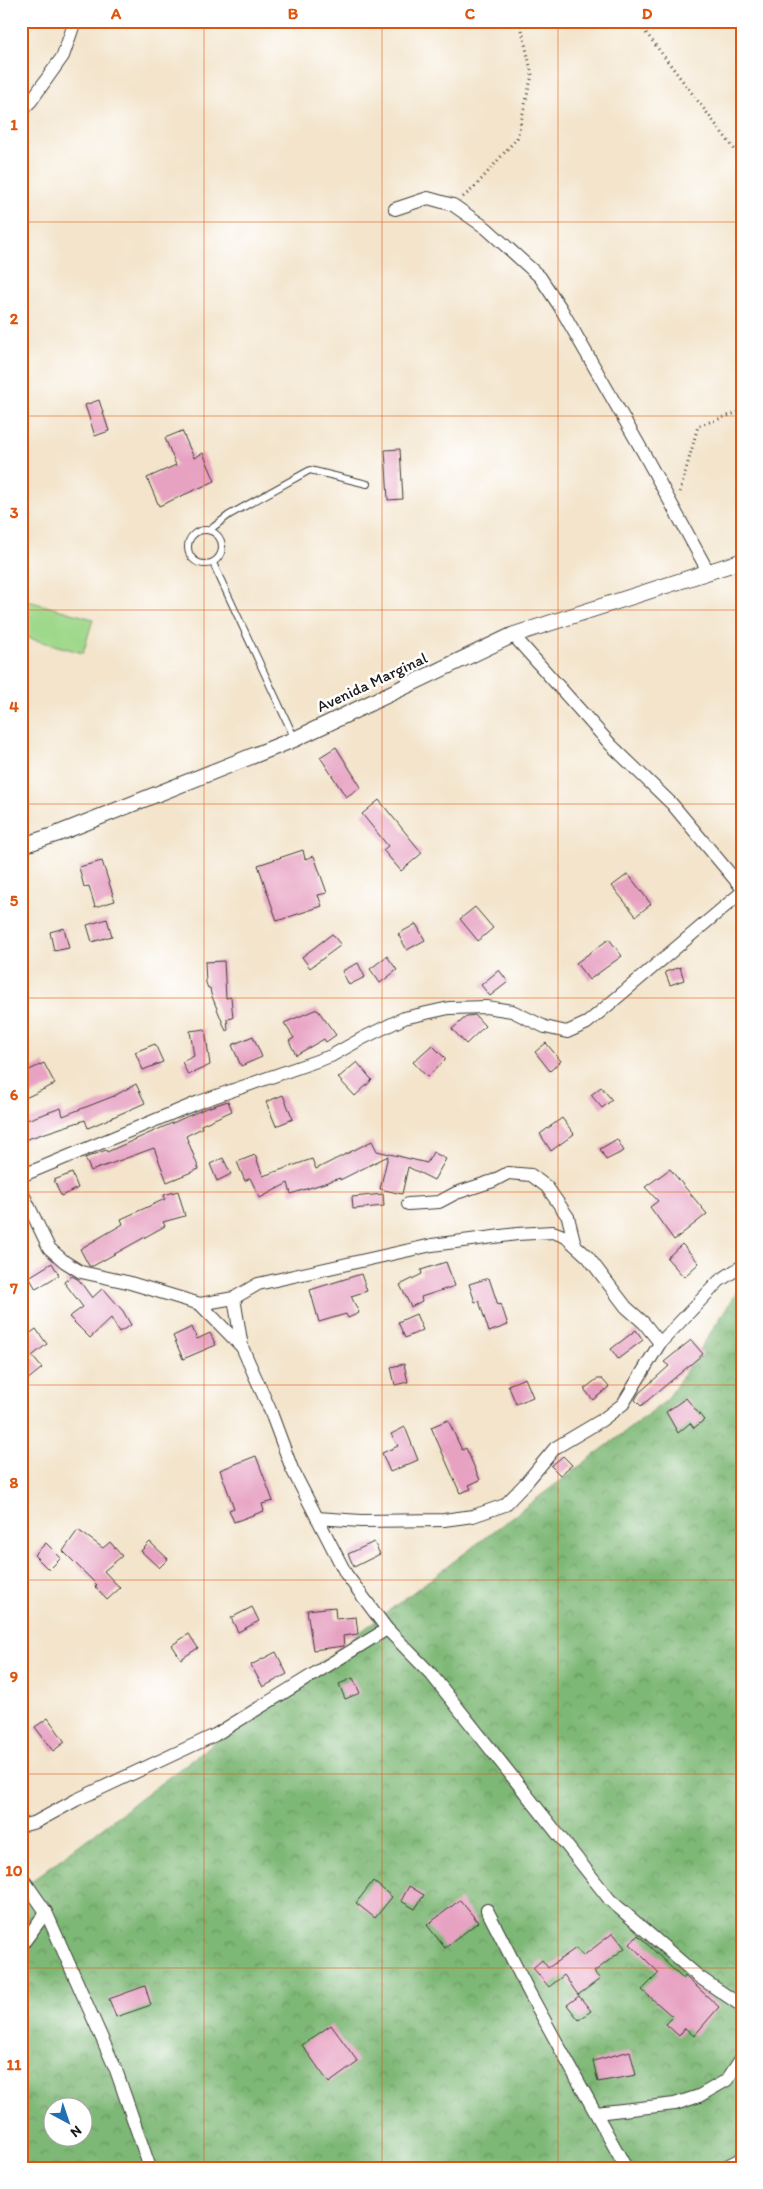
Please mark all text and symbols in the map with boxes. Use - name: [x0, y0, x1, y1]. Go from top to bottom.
- text: A: [110, 4, 122, 23]
- text: B: [288, 4, 299, 23]
- text: C: [465, 4, 476, 23]
- text: D: [642, 4, 653, 23]
- text: 1: [10, 115, 18, 134]
- text: 2: [10, 309, 19, 328]
- text: 3: [10, 503, 19, 522]
- street label: Avenida Marginal: [314, 648, 431, 716]
- text: 4: [9, 697, 19, 716]
- text: 5: [10, 891, 19, 910]
- text: 6: [10, 1085, 19, 1104]
- text: 7: [9, 1279, 18, 1298]
- text: 8: [10, 1473, 19, 1492]
- text: 9: [10, 1667, 18, 1686]
- text: 10: [5, 1861, 23, 1880]
- text: 11: [7, 2055, 22, 2074]
- north arrow: [42, 2096, 92, 2146]
- text: N: [67, 2122, 85, 2141]

